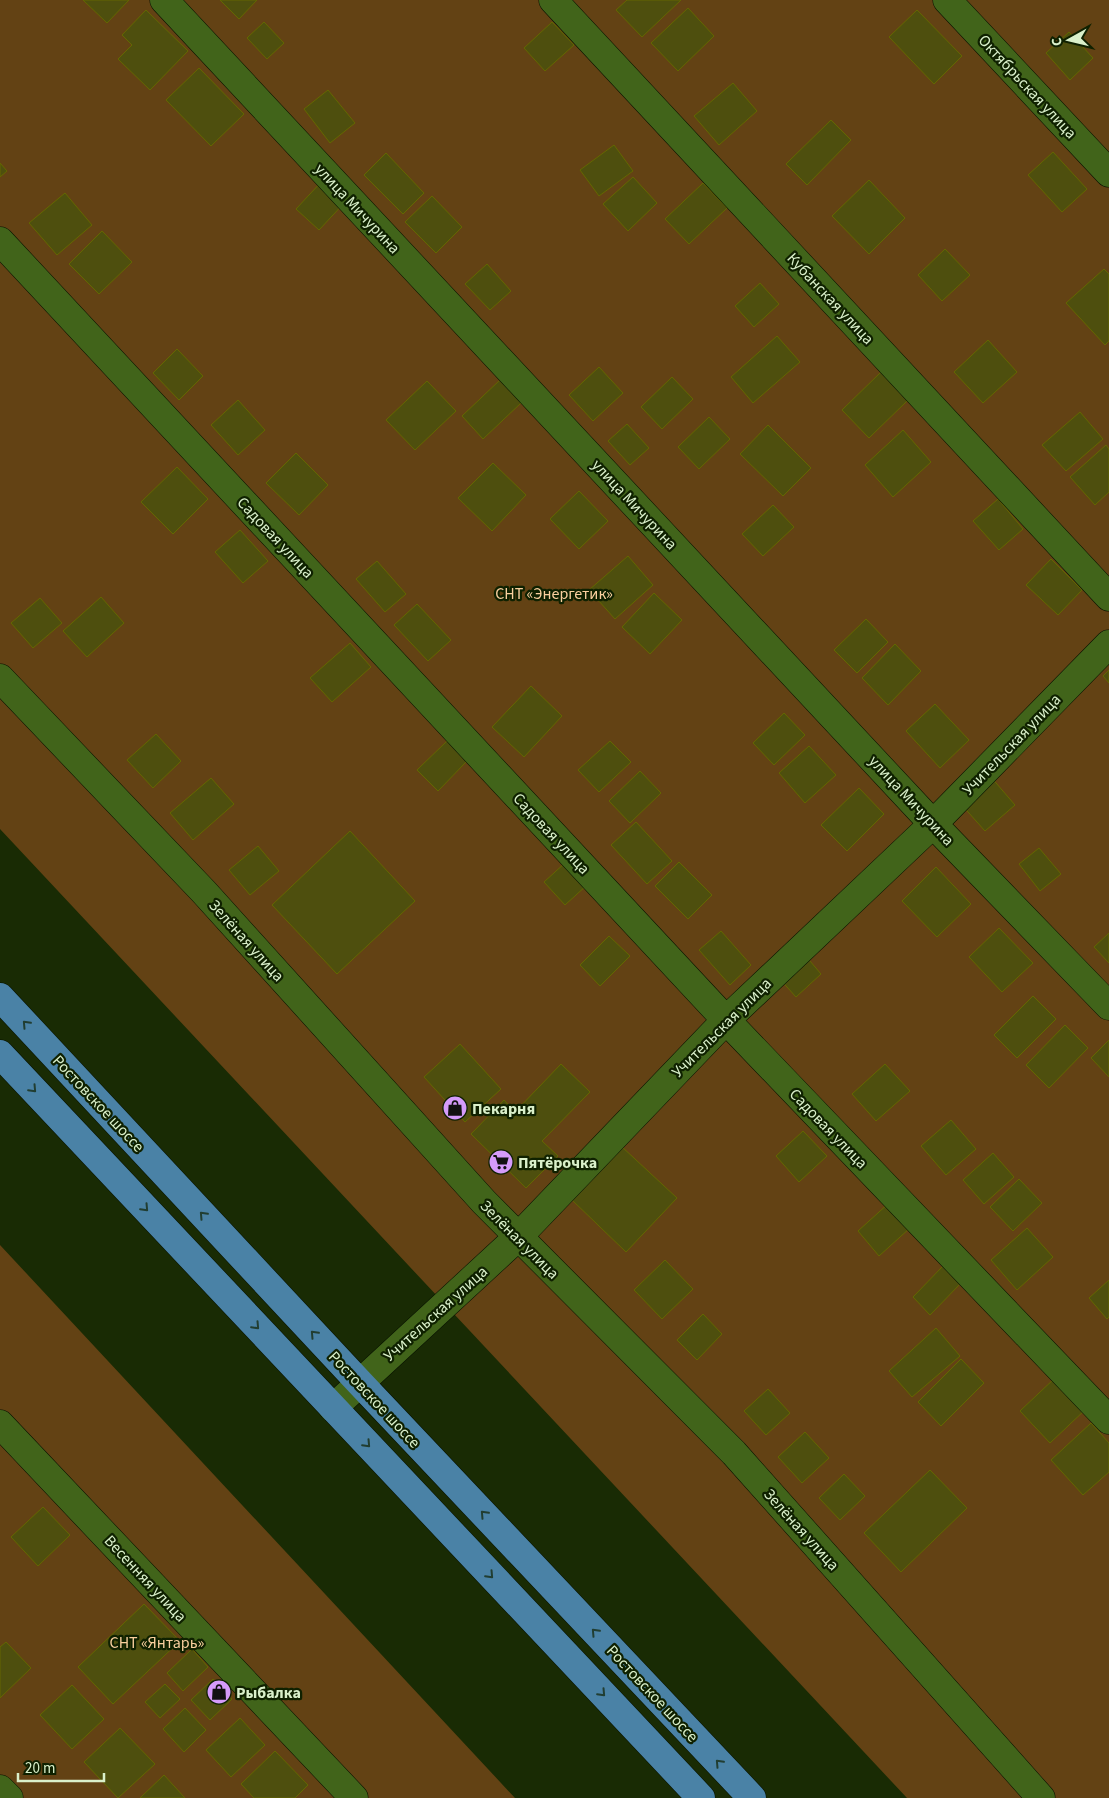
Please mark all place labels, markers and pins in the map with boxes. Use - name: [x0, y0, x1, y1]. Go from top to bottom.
- shop icon: Пекарня: [442, 1095, 468, 1121]
- place label: Пекарня: [472, 1098, 535, 1120]
- supermarket icon: Пятёрочка: [488, 1149, 514, 1175]
- place label: Пятёрочка: [518, 1152, 597, 1174]
- shop icon: Рыбалка: [206, 1679, 232, 1705]
- place label: Рыбалка: [236, 1682, 301, 1704]

